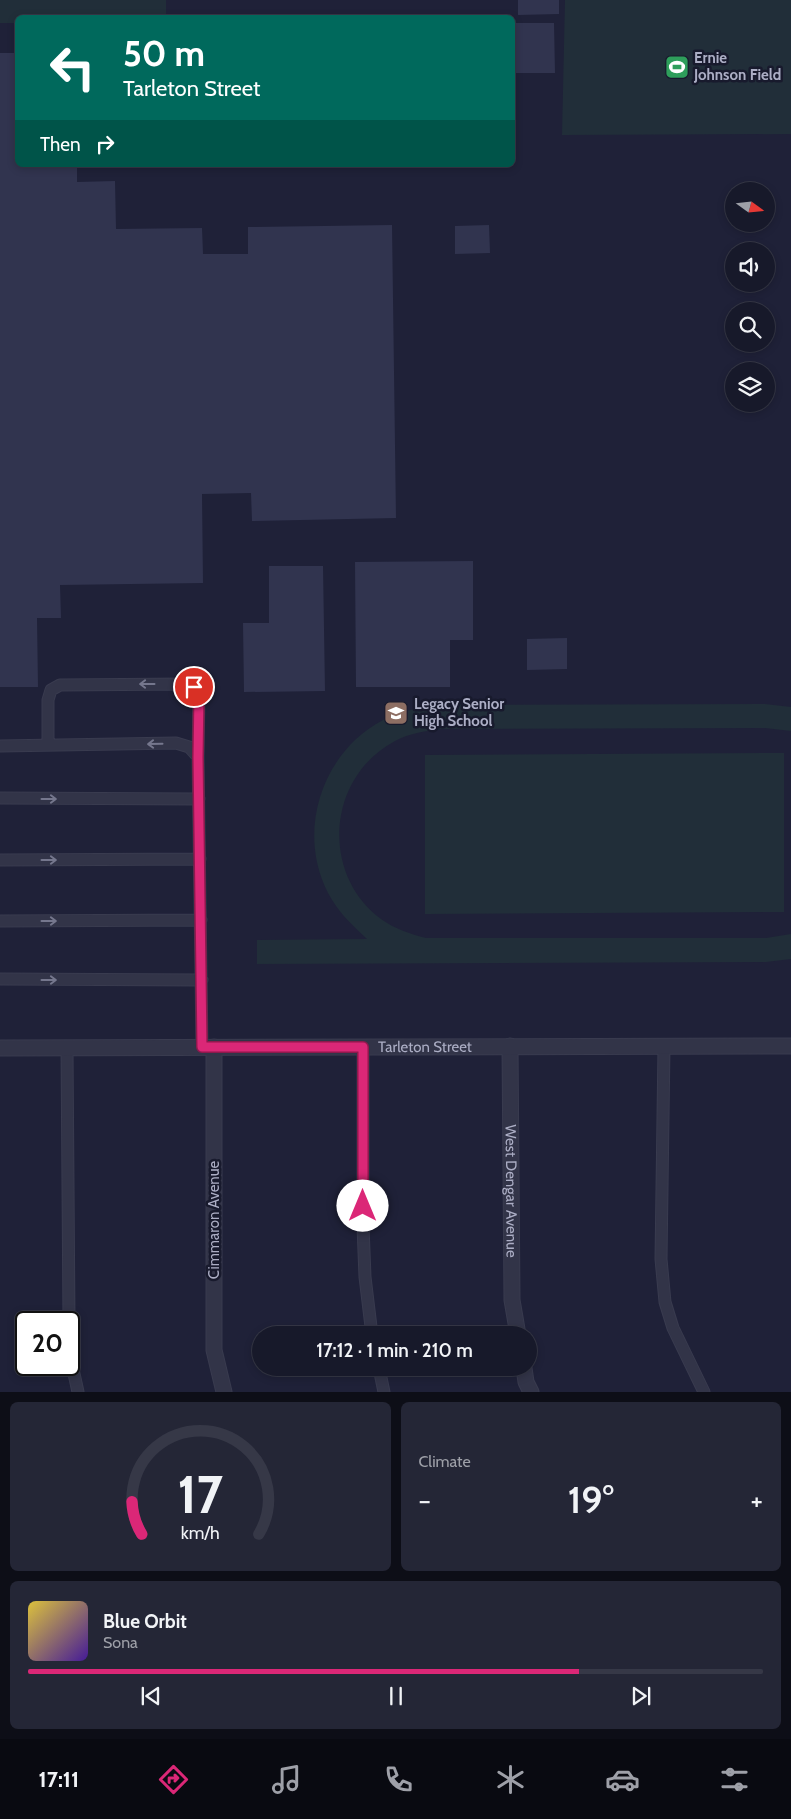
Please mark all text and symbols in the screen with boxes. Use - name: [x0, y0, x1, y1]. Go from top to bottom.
- text: 50 m: [123, 32, 205, 75]
- icon: left: [40, 35, 105, 100]
- place label: Ernie Johnson Field: [693, 49, 781, 84]
- sports icon: Ernie Johnson Field: [664, 54, 690, 80]
- text: Tarleton Street: [123, 75, 260, 102]
- icon: right: [91, 130, 119, 158]
- text: Then: [40, 133, 81, 156]
- north arrow: [725, 182, 775, 232]
- map controls: [725, 182, 775, 412]
- button: sound: [725, 242, 775, 292]
- button: search: [725, 302, 775, 352]
- button: layers: [725, 362, 775, 412]
- pin: [173, 666, 215, 708]
- icon: arrive: [180, 673, 208, 701]
- one-way arrow: [139, 679, 156, 689]
- place label: Legacy Senior High School: [414, 695, 504, 730]
- school or university icon: Legacy Senior High School: [383, 700, 409, 726]
- one-way arrow: [147, 739, 163, 748]
- one-way arrow: [40, 794, 56, 804]
- one-way arrow: [40, 855, 56, 865]
- one-way arrow: [40, 916, 56, 926]
- one-way arrow: [40, 975, 56, 985]
- street label: Tarleton Street: [378, 1038, 472, 1056]
- street label: West Dengar Avenue: [502, 1124, 521, 1258]
- street label: Cimmaron Avenue: [205, 1160, 223, 1279]
- position arrow: [336, 1179, 388, 1231]
- speed limit sign: 20: [15, 1311, 80, 1376]
- text: 17:12 · 1 min · 210 m: [316, 1339, 473, 1362]
- text: Climate: [419, 1452, 471, 1471]
- text: 17: [177, 1463, 224, 1526]
- text: 19°: [568, 1476, 614, 1523]
- text: −: [419, 1483, 431, 1517]
- text: +: [751, 1483, 763, 1517]
- text: km/h: [181, 1522, 220, 1543]
- text: Blue Orbit: [103, 1610, 187, 1633]
- text: Sona: [103, 1633, 138, 1652]
- icon: previous: [137, 1682, 165, 1710]
- icon: pause: [382, 1682, 410, 1710]
- icon: next: [627, 1682, 655, 1710]
- icon: directions: [156, 1762, 191, 1797]
- icon: music: [269, 1762, 304, 1797]
- icon: phone: [381, 1762, 416, 1797]
- icon: climate: [493, 1762, 528, 1797]
- icon: car: [605, 1762, 640, 1797]
- icon: filters: [717, 1762, 752, 1797]
- text: 17:11: [39, 1766, 79, 1793]

